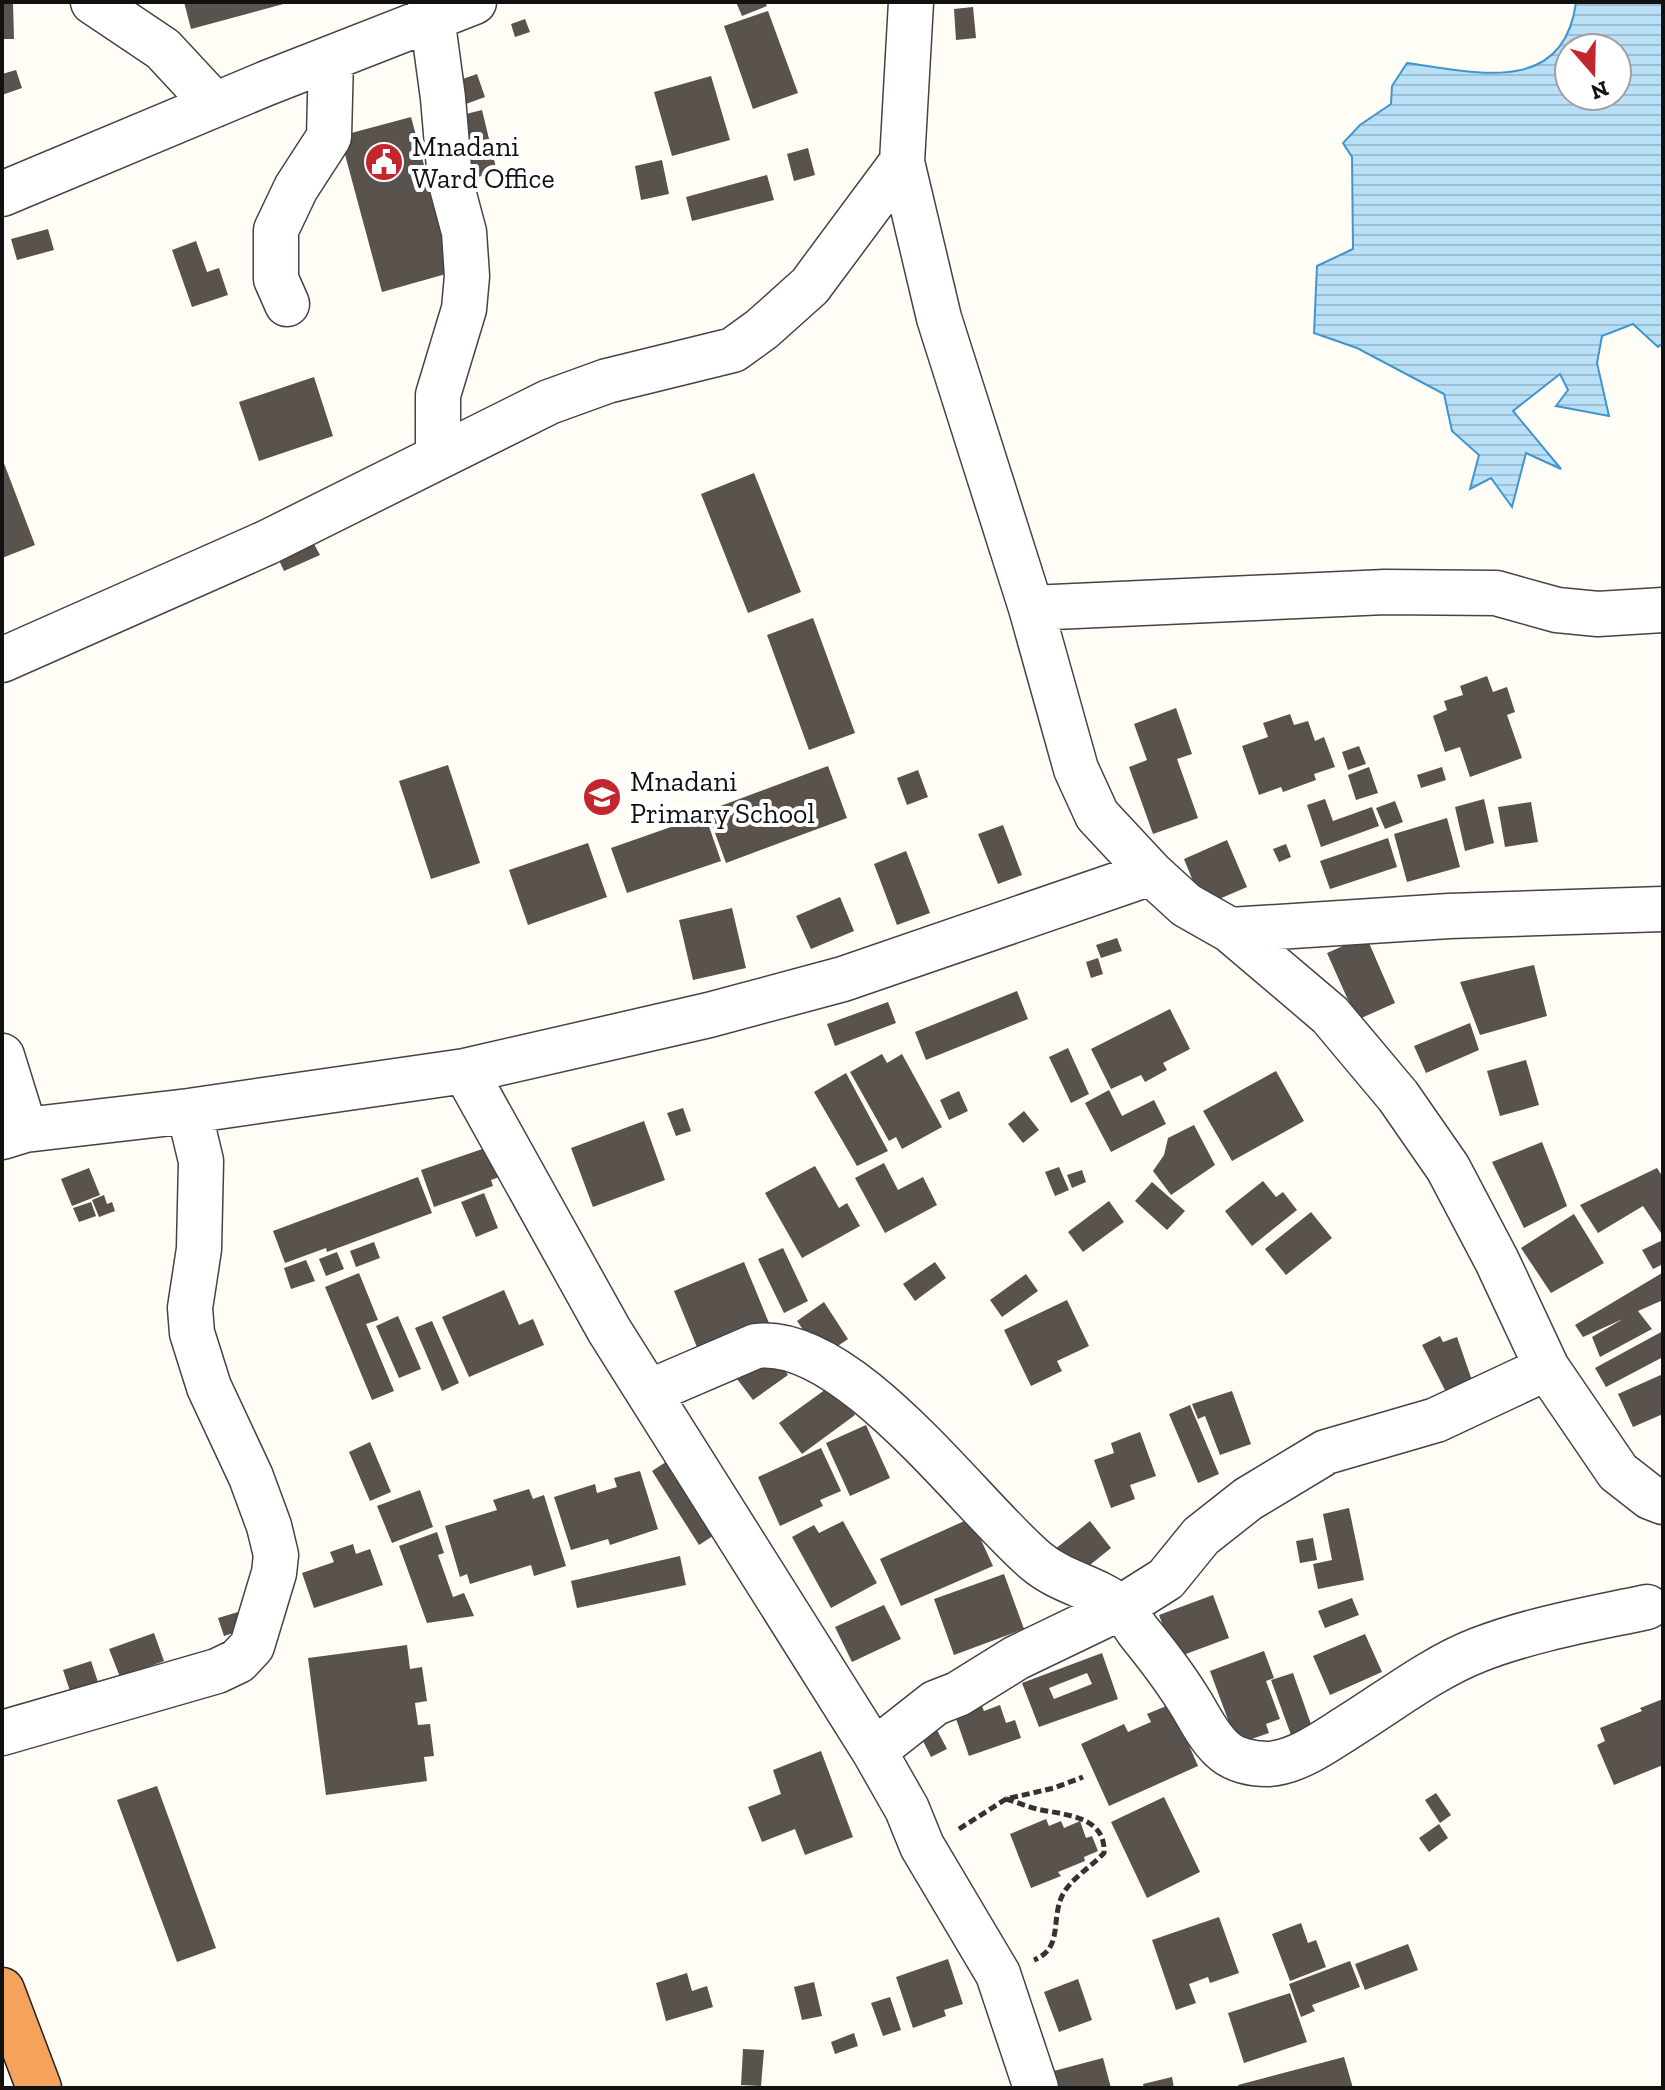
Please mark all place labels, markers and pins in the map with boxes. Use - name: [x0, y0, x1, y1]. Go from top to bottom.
- place label: Mnadani Ward Office: [412, 130, 555, 195]
- public building icon: Mnadani Ward Office: [363, 141, 405, 183]
- place label: Mnadani Primary School: [630, 765, 815, 830]
- school or university icon: Mnadani Primary School: [581, 776, 623, 818]

